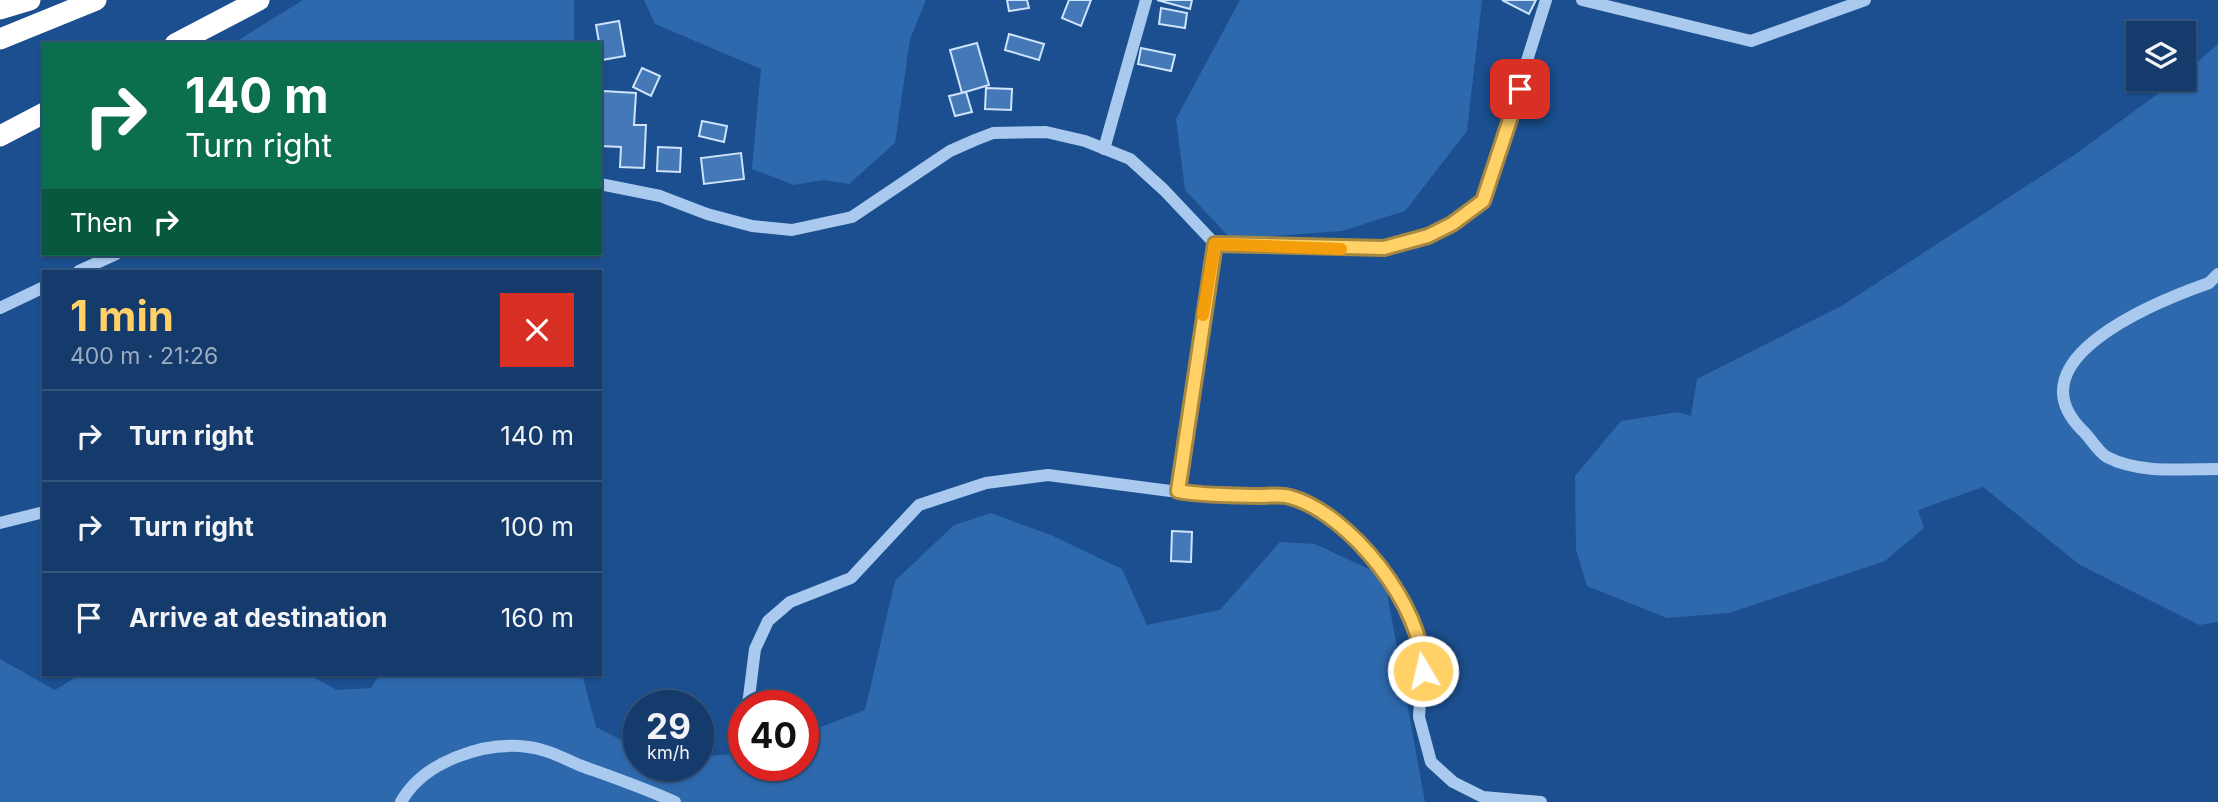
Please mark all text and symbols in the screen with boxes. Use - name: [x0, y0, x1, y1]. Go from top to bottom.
- map controls: [2126, 21, 2196, 91]
- button: layers: [2126, 21, 2196, 91]
- pin: [1490, 59, 1550, 119]
- text: 140 m: [185, 66, 329, 125]
- icon: right: [70, 70, 161, 161]
- icon: arrive: [1501, 70, 1539, 108]
- text: Turn right: [185, 126, 332, 165]
- icon: right: [147, 203, 185, 241]
- text: Then: [70, 207, 133, 238]
- text: 1 min: [70, 290, 174, 341]
- button: close: [500, 293, 574, 367]
- text: 400 m · 21:26: [70, 342, 218, 370]
- icon: right: [70, 417, 108, 455]
- text: Turn right: [129, 420, 254, 451]
- text: 140 m: [500, 420, 574, 451]
- icon: right: [70, 508, 108, 546]
- text: Turn right: [129, 511, 254, 542]
- text: 100 m: [501, 511, 574, 542]
- icon: arrive: [70, 599, 108, 637]
- text: Arrive at destination: [129, 602, 388, 633]
- text: 160 m: [501, 602, 574, 633]
- position arrow: [1386, 634, 1460, 708]
- speed limit sign: 40: [728, 690, 819, 781]
- text: 29: [646, 705, 691, 747]
- text: km/h: [647, 742, 690, 763]

